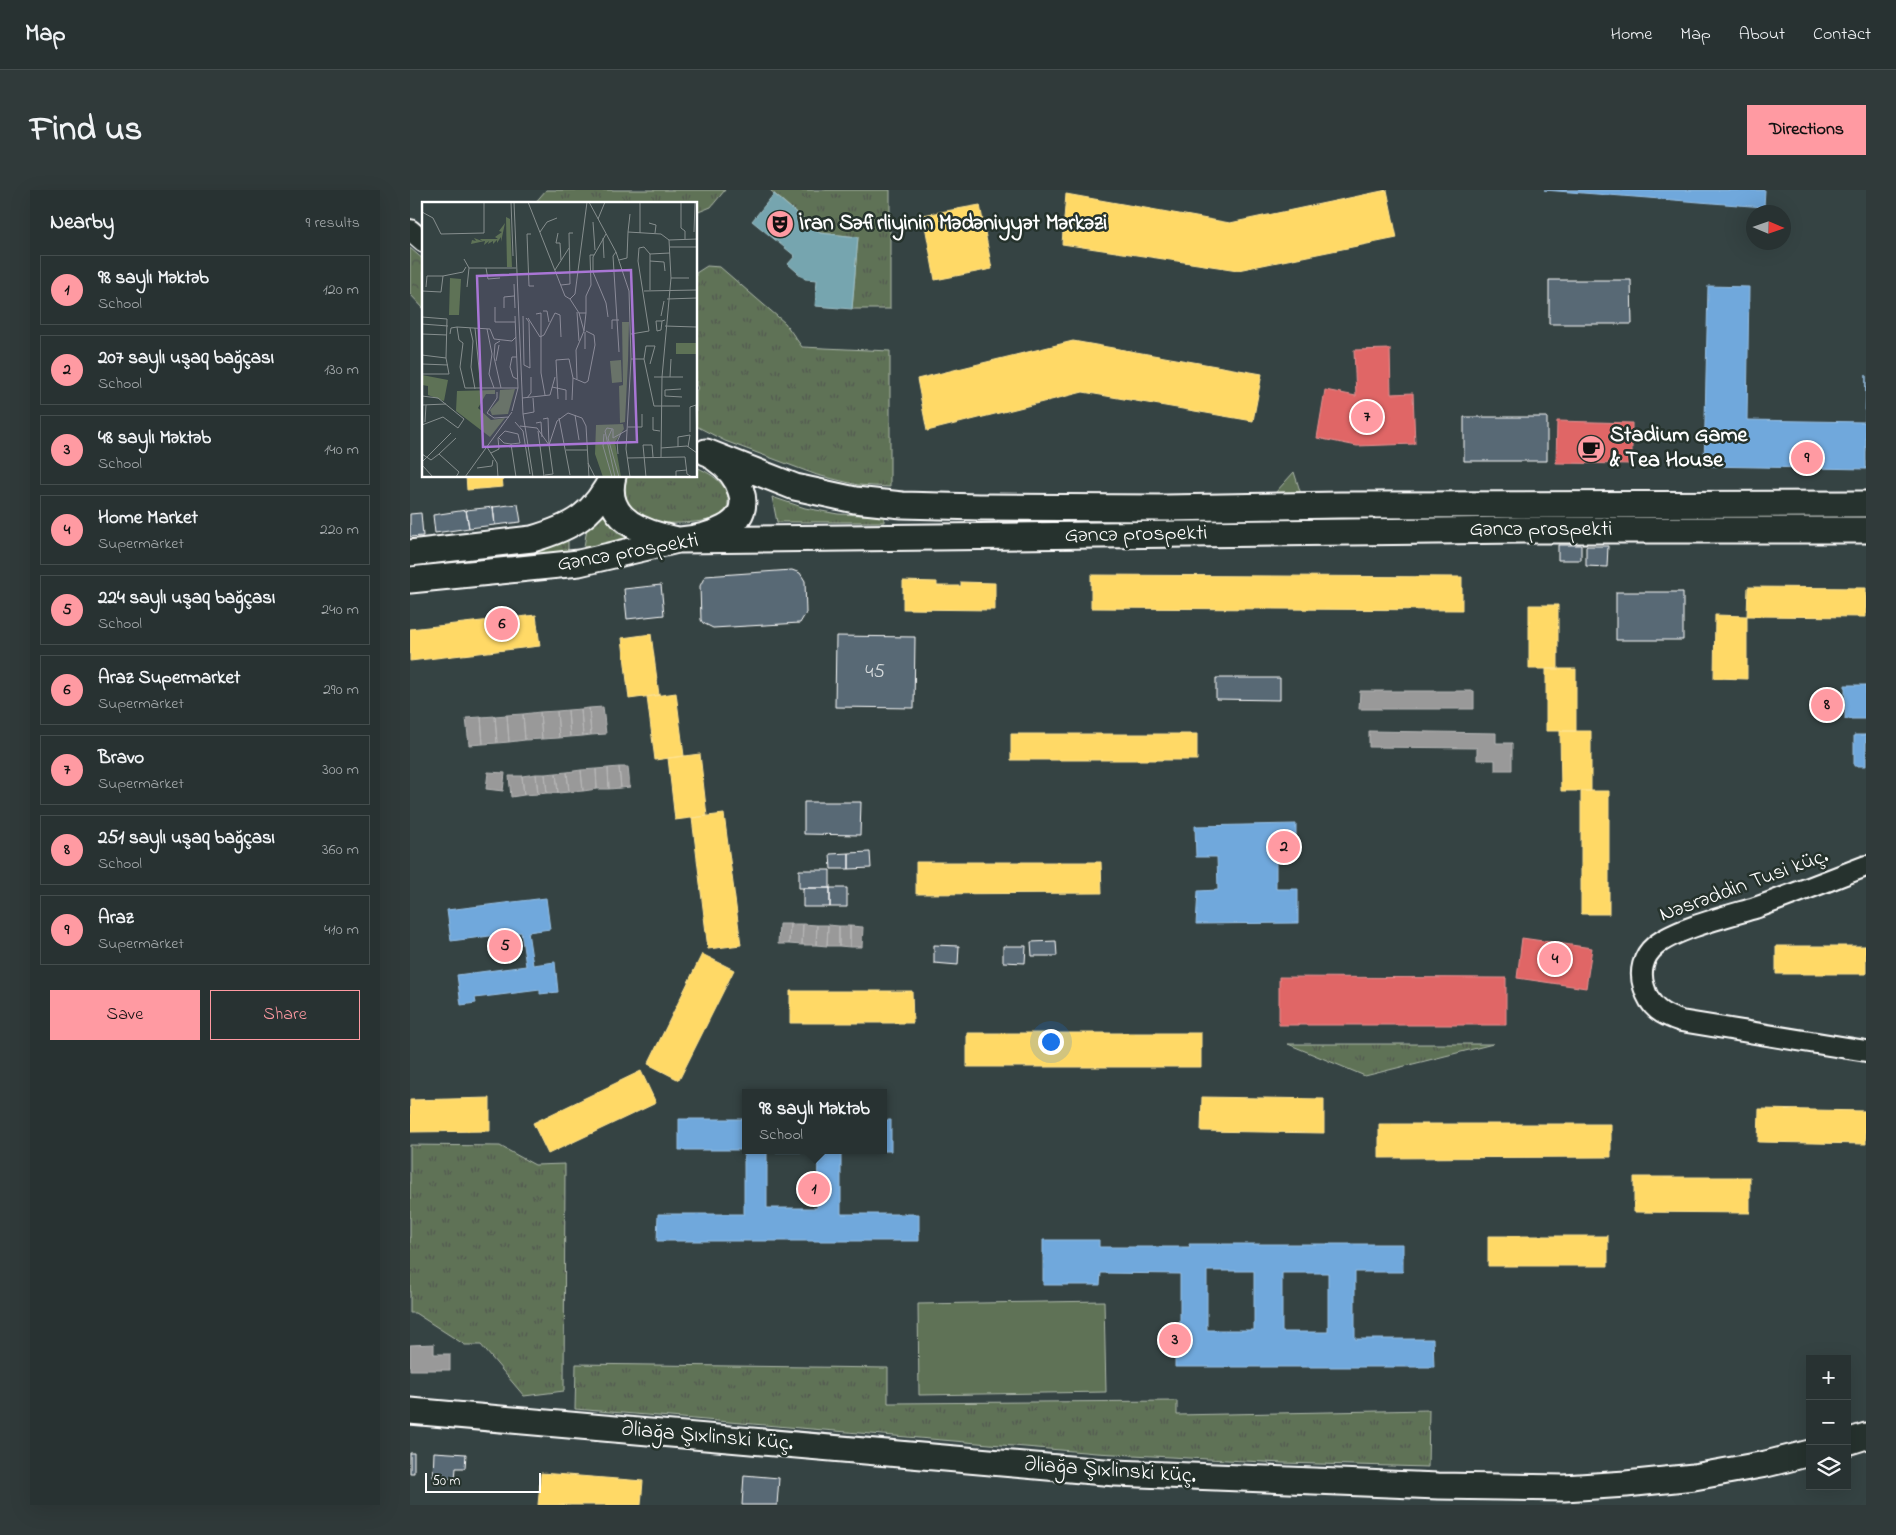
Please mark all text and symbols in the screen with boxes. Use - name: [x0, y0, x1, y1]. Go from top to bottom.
- text: Map: [25, 17, 66, 52]
- text: Home: [1611, 22, 1652, 48]
- text: Map: [1680, 22, 1711, 48]
- text: About: [1739, 22, 1785, 48]
- text: Contact: [1813, 22, 1871, 48]
- text: Find us: [30, 105, 142, 156]
- button: Directions: [1747, 105, 1866, 155]
- inset map: [422, 202, 698, 478]
- north arrow: [1746, 205, 1791, 250]
- text: Nearby: [50, 208, 114, 238]
- place label: İran Səfirliyinin Mədəniyyət Mərkəzi: [799, 208, 1107, 241]
- theatre icon: İran Səfirliyinin Mədəniyyət Mərkəzi: [765, 209, 795, 239]
- text: 9 results: [306, 211, 360, 235]
- text: 98 saylı Məktəb: [98, 265, 209, 292]
- text: 1: [64, 278, 70, 302]
- text: 120 m: [323, 278, 359, 302]
- text: School: [98, 292, 142, 316]
- text: 207 saylı uşaq bağçası: [98, 345, 274, 372]
- text: 2: [63, 358, 71, 382]
- text: 130 m: [324, 358, 359, 382]
- text: School: [98, 372, 142, 396]
- pin: 7: [1351, 398, 1383, 436]
- place label: Stadium Game & Tea House: [1609, 420, 1749, 477]
- text: 48 saylı Məktəb: [98, 425, 211, 452]
- cafe icon: Stadium Game & Tea House: [1576, 434, 1606, 464]
- text: 3: [64, 438, 70, 462]
- text: 140 m: [324, 438, 359, 462]
- pin: 9: [1791, 439, 1823, 477]
- text: School: [98, 452, 142, 476]
- text: Home Market: [98, 505, 198, 532]
- street label: Gəncə prospekti: [1470, 514, 1612, 546]
- text: 4: [64, 518, 70, 542]
- text: 220 m: [320, 518, 359, 542]
- street label: Gəncə prospekti: [1064, 518, 1208, 552]
- street label: Gəncə prospekti: [555, 525, 701, 581]
- text: Supermarket: [98, 532, 184, 556]
- text: 224 saylı uşaq bağçası: [98, 585, 275, 612]
- text: 5: [62, 598, 72, 622]
- text: 240 m: [321, 598, 359, 622]
- pin: 6: [486, 605, 518, 643]
- text: School: [98, 612, 142, 636]
- house number: 45: [865, 658, 885, 687]
- text: Araz Supermarket: [98, 665, 240, 692]
- text: 6: [63, 678, 71, 702]
- text: 290 m: [323, 678, 359, 702]
- pin: 8: [1811, 686, 1843, 724]
- text: Supermarket: [98, 692, 184, 716]
- text: Bravo: [98, 745, 144, 772]
- text: 7: [64, 758, 70, 782]
- text: 300 m: [322, 758, 359, 782]
- text: Supermarket: [98, 772, 184, 796]
- text: 251 saylı uşaq bağçası: [98, 825, 275, 852]
- pin: 2: [1268, 828, 1300, 866]
- text: 8: [64, 838, 70, 862]
- text: 360 m: [322, 838, 359, 862]
- street label: Nəsrəddin Tusi küç.: [1655, 841, 1833, 931]
- text: School: [98, 852, 142, 876]
- text: Araz: [98, 905, 134, 932]
- text: 9: [65, 918, 69, 942]
- text: 410 m: [324, 918, 359, 942]
- pin: 5: [489, 927, 521, 965]
- text: Supermarket: [98, 932, 184, 956]
- pin: 4: [1539, 940, 1571, 978]
- button: Save: [50, 990, 200, 1040]
- button: Share: [210, 990, 360, 1040]
- your location: [1038, 1029, 1064, 1055]
- popup: [742, 1089, 887, 1154]
- text: 98 saylı Məktəb: [759, 1096, 870, 1123]
- text: School: [759, 1123, 803, 1147]
- pin: 1: [798, 1170, 830, 1208]
- pin: 3: [1159, 1321, 1191, 1359]
- map controls: [1806, 1355, 1851, 1490]
- button: +: [1806, 1355, 1851, 1400]
- button: −: [1806, 1400, 1851, 1445]
- street label: Əliağa Şıxlinski küç.: [619, 1414, 794, 1461]
- button: layers: [1806, 1445, 1851, 1490]
- street label: Əliağa Şıxlinski küç.: [1023, 1449, 1197, 1494]
- scale bar: [425, 1470, 541, 1493]
- text: 50 m: [432, 1471, 460, 1492]

